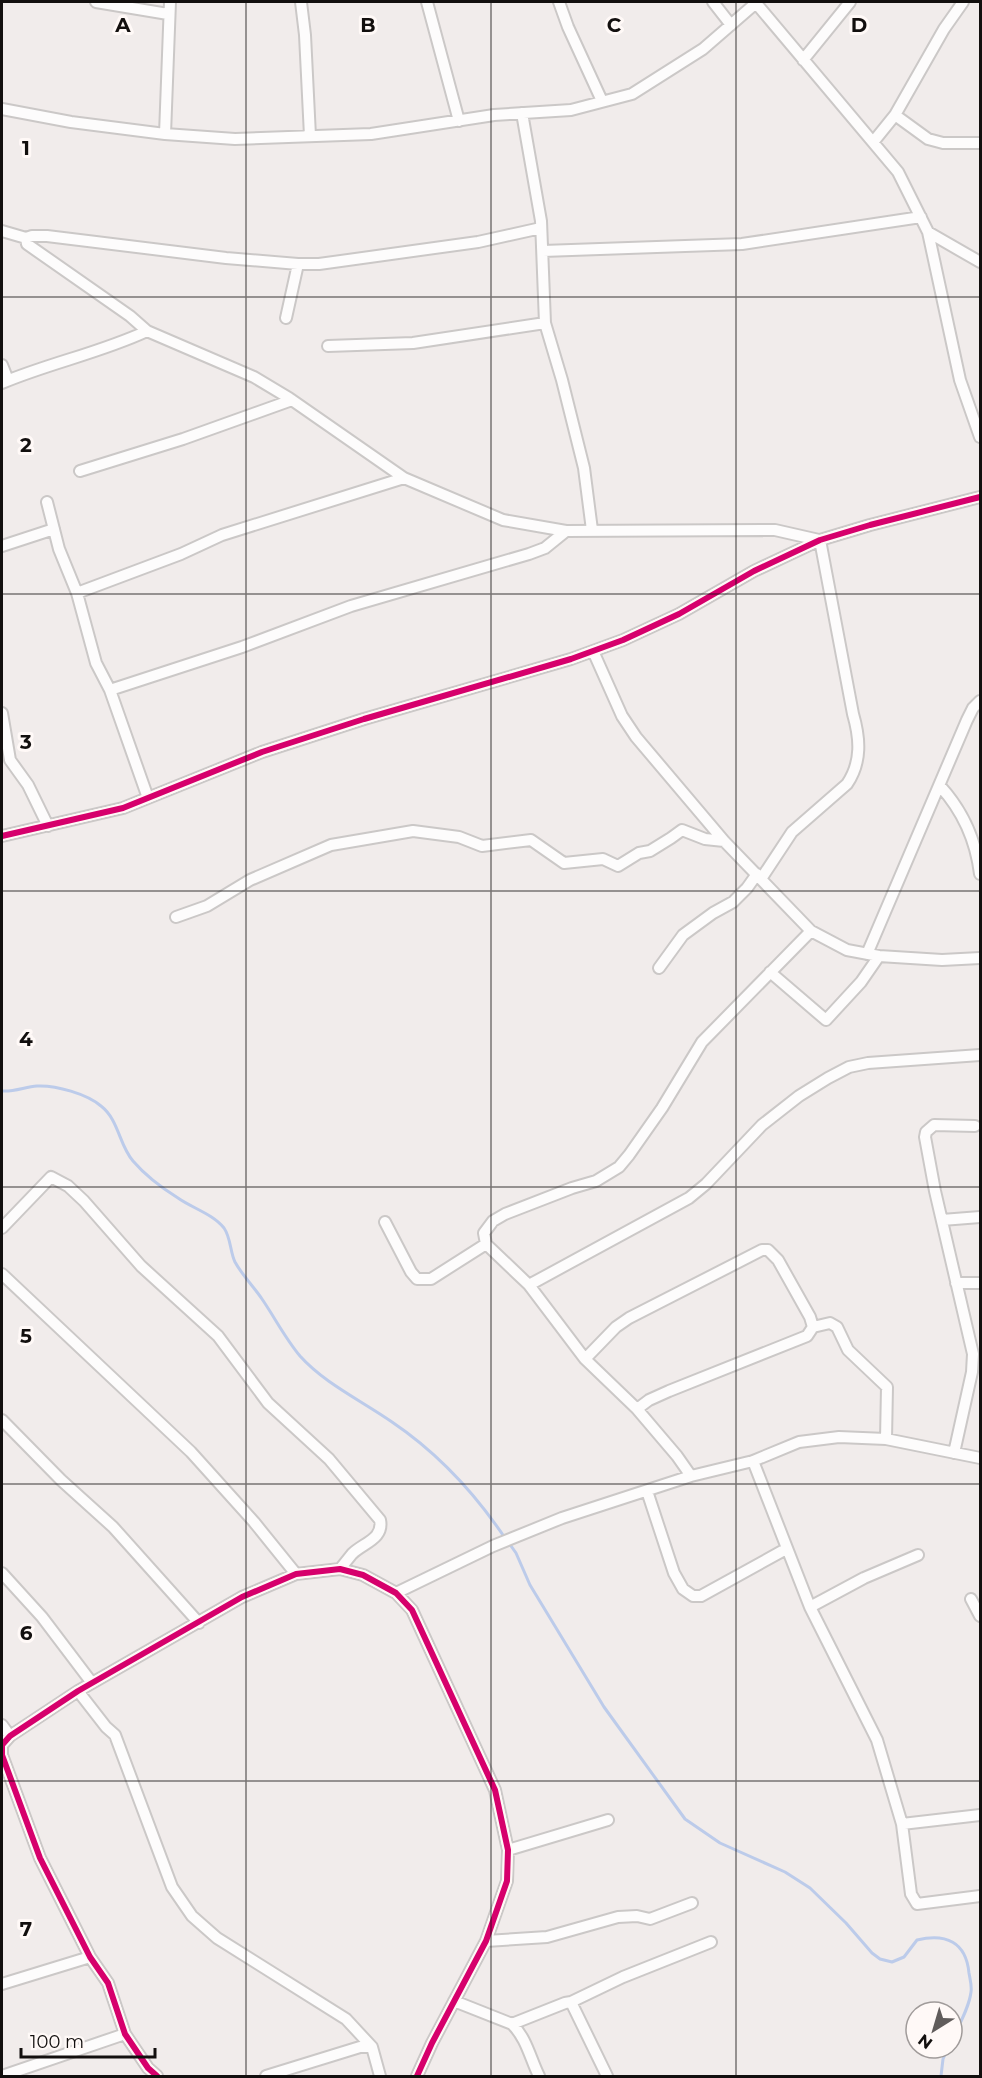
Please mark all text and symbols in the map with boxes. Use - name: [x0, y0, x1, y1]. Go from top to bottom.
- text: A: [114, 13, 131, 37]
- text: B: [360, 13, 376, 37]
- text: C: [607, 13, 622, 37]
- text: D: [851, 13, 867, 37]
- text: 1: [22, 136, 30, 160]
- text: 2: [20, 433, 32, 457]
- text: 3: [19, 730, 32, 754]
- text: 4: [19, 1027, 33, 1051]
- text: 5: [20, 1324, 32, 1348]
- text: 6: [20, 1621, 33, 1645]
- text: 7: [20, 1917, 32, 1941]
- north arrow: [904, 2000, 964, 2060]
- scale bar: [21, 2021, 154, 2059]
- text: N: [914, 2030, 936, 2053]
- text: 100 m: [30, 2031, 84, 2053]

